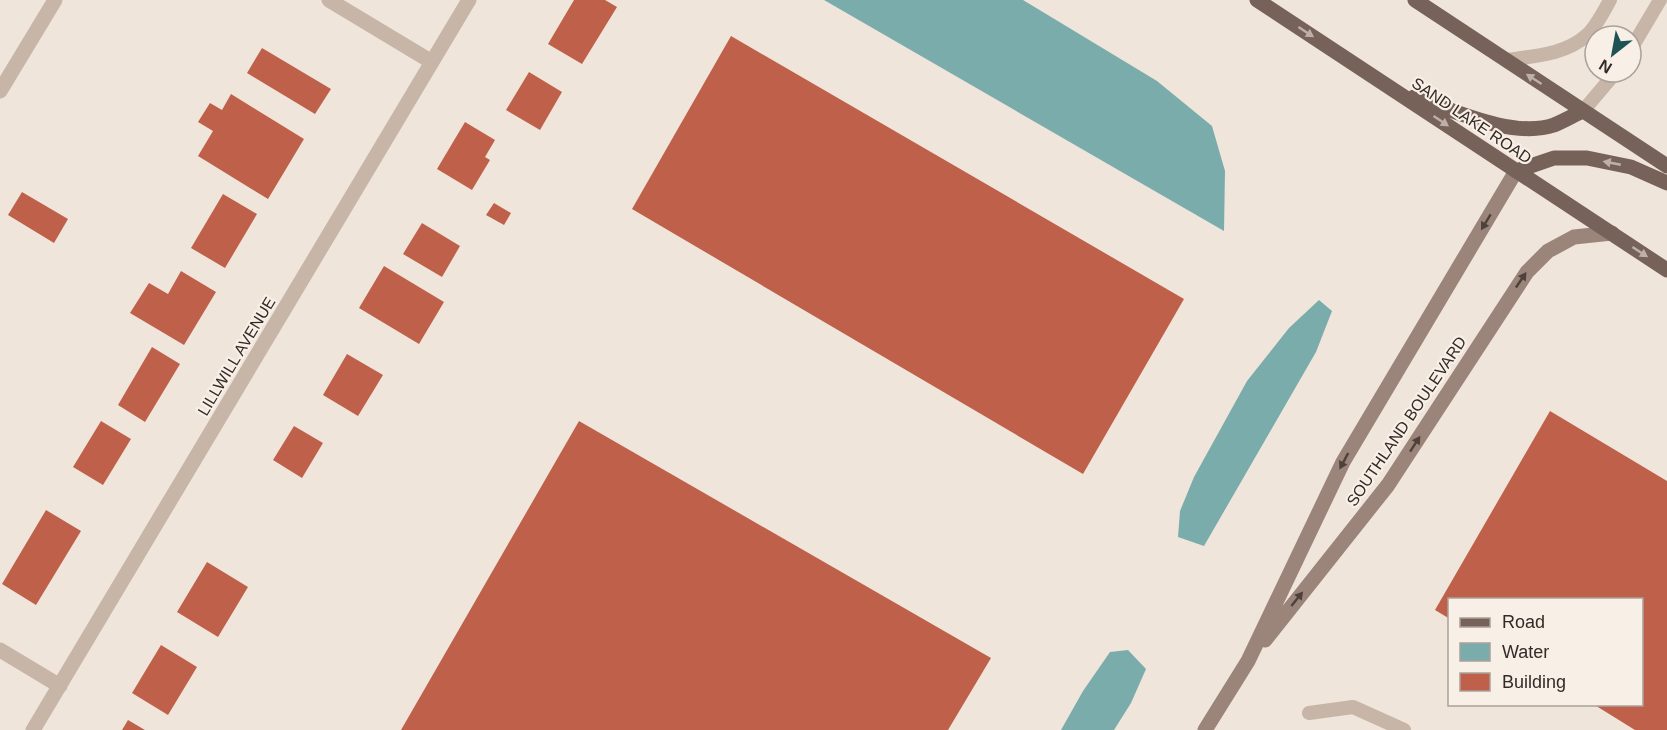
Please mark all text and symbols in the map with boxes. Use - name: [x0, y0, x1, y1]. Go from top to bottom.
- north arrow: [1583, 24, 1643, 84]
- one-way arrow: [1297, 26, 1313, 38]
- text: N: [1596, 56, 1615, 77]
- one-way arrow: [1526, 73, 1543, 84]
- street label: SAND LAKE ROAD: [1409, 74, 1535, 167]
- one-way arrow: [1433, 116, 1449, 127]
- one-way arrow: [1603, 158, 1622, 167]
- one-way arrow: [1481, 214, 1492, 230]
- one-way arrow: [1631, 246, 1648, 257]
- one-way arrow: [1516, 272, 1527, 289]
- street label: LILLWILL AVENUE: [194, 294, 278, 418]
- street label: SOUTHLAND BOULEVARD: [1343, 333, 1470, 509]
- one-way arrow: [1409, 436, 1420, 452]
- one-way arrow: [1339, 453, 1349, 470]
- one-way arrow: [1291, 591, 1304, 607]
- legend: [1448, 598, 1643, 706]
- text: Road: [1502, 612, 1545, 632]
- text: Water: [1502, 642, 1549, 662]
- text: Building: [1502, 672, 1566, 692]

